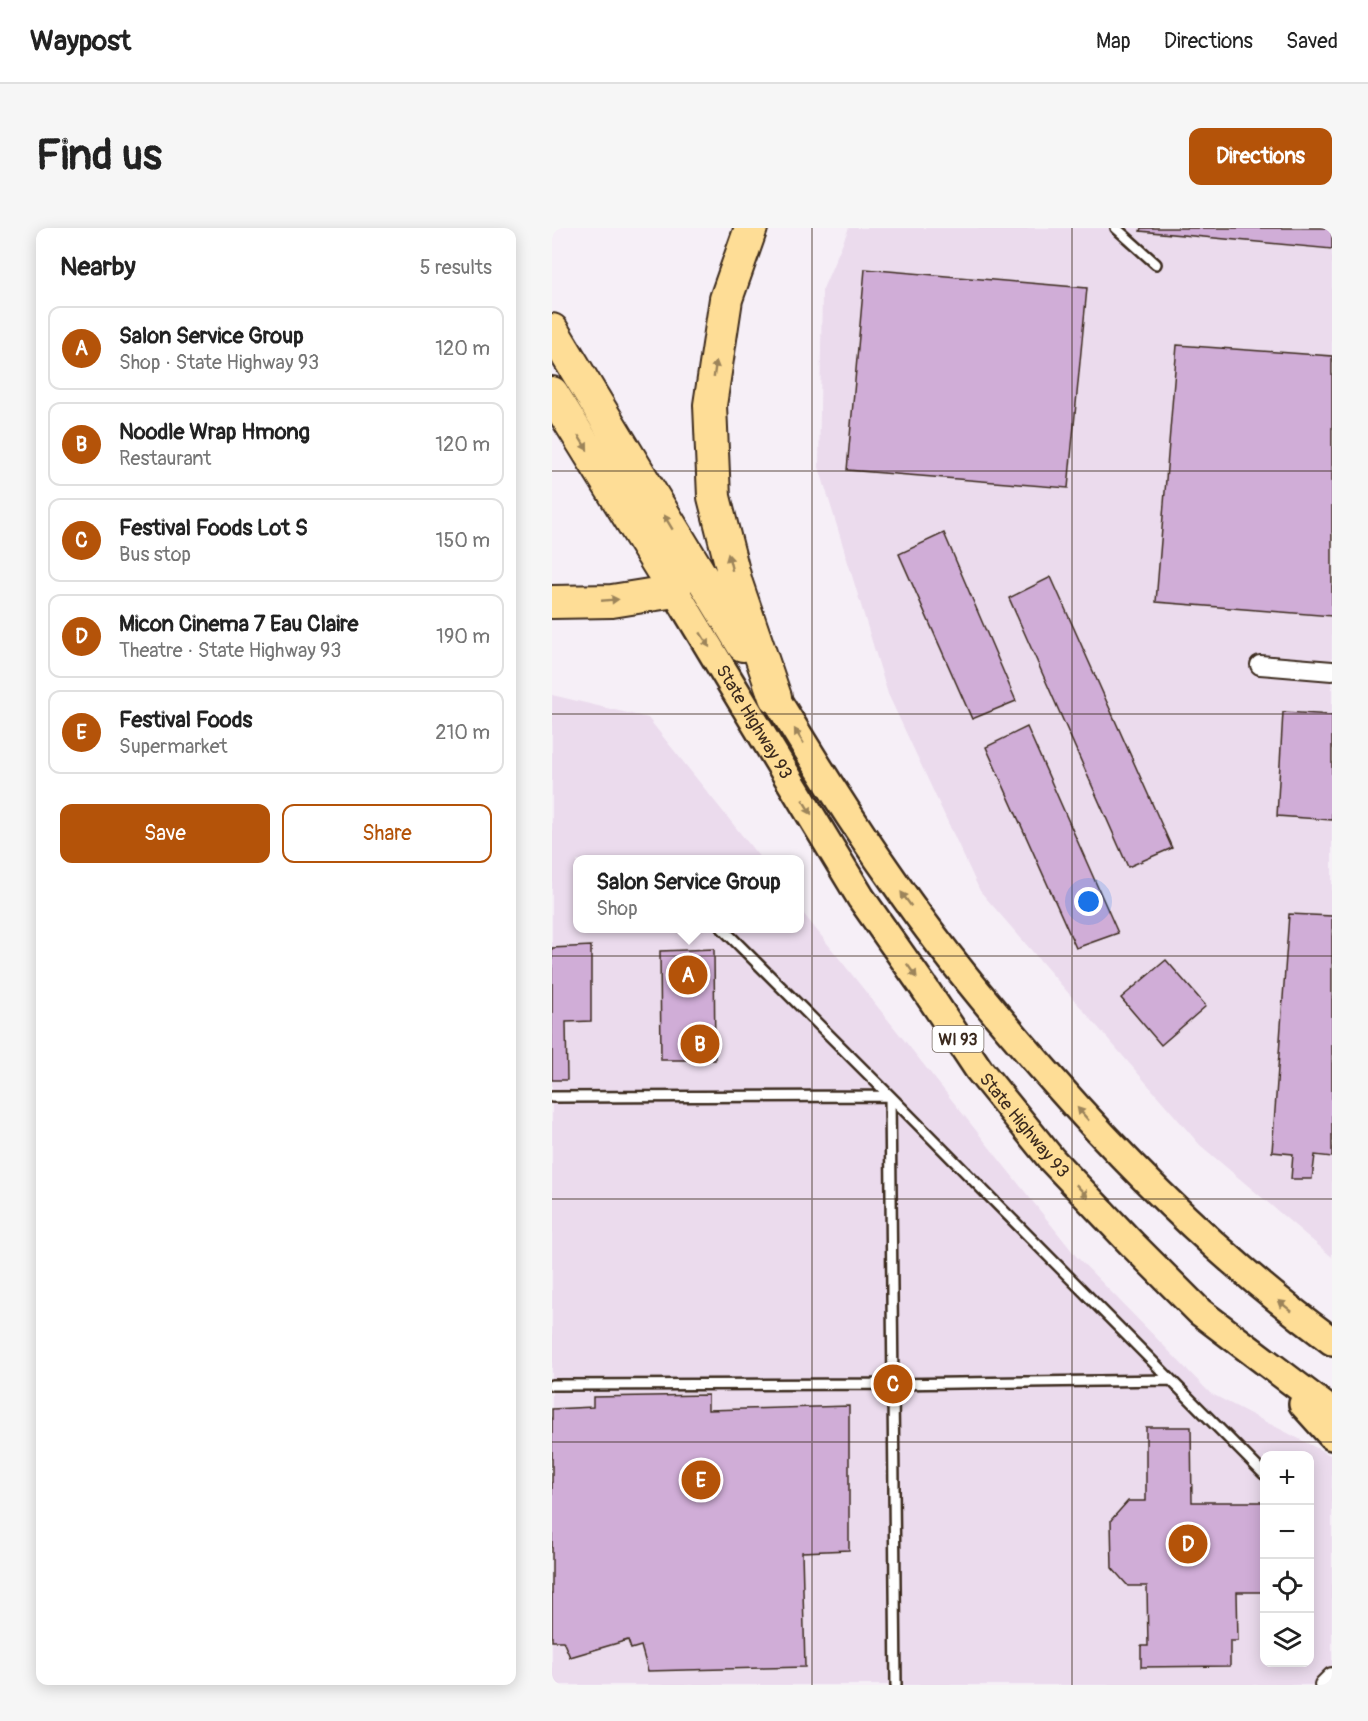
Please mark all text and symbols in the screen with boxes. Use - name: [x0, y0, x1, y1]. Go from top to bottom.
- text: Waypost: [30, 24, 131, 59]
- text: Map: [1096, 28, 1131, 55]
- text: Directions: [1164, 28, 1253, 55]
- text: Saved: [1286, 28, 1338, 55]
- button: Directions: [1189, 128, 1332, 185]
- text: Find us: [36, 130, 162, 182]
- text: Nearby: [60, 251, 136, 283]
- text: 5 results: [420, 255, 492, 280]
- text: Salon Service Group: [119, 322, 304, 350]
- text: A: [75, 336, 88, 361]
- text: 120 m: [435, 336, 490, 361]
- text: Shop · State Highway 93: [119, 350, 319, 375]
- one-way arrow: [711, 360, 720, 379]
- text: Noodle Wrap Hmong: [119, 418, 310, 446]
- text: B: [76, 432, 87, 457]
- text: 120 m: [435, 432, 490, 457]
- one-way arrow: [577, 435, 588, 451]
- text: Restaurant: [119, 446, 211, 471]
- text: Festival Foods Lot S: [119, 514, 308, 542]
- one-way arrow: [663, 514, 674, 530]
- text: C: [75, 528, 88, 553]
- text: 150 m: [436, 528, 490, 553]
- text: Bus stop: [119, 542, 191, 567]
- one-way arrow: [725, 553, 735, 571]
- one-way arrow: [601, 596, 620, 605]
- text: Micon Cinema 7 Eau Claire: [119, 610, 358, 638]
- text: D: [75, 624, 88, 649]
- text: 190 m: [436, 624, 490, 649]
- one-way arrow: [700, 632, 711, 649]
- text: Theatre · State Highway 93: [119, 638, 342, 663]
- street label: State Highway 93: [710, 661, 797, 783]
- text: Festival Foods: [119, 706, 252, 734]
- text: E: [76, 720, 87, 745]
- text: 210 m: [435, 720, 490, 745]
- one-way arrow: [793, 728, 805, 744]
- text: Supermarket: [119, 734, 228, 759]
- one-way arrow: [801, 799, 812, 815]
- button: Save: [60, 804, 270, 863]
- button: Share: [282, 804, 492, 863]
- popup: [573, 855, 804, 933]
- text: Salon Service Group: [596, 868, 781, 896]
- your location: [1074, 887, 1103, 916]
- one-way arrow: [900, 891, 912, 907]
- text: Shop: [596, 896, 638, 921]
- pin: A: [668, 952, 708, 998]
- one-way arrow: [906, 962, 918, 978]
- pin: B: [680, 1022, 720, 1066]
- road number: WI 93: [932, 1026, 984, 1052]
- street label: State Highway 93: [974, 1068, 1074, 1183]
- one-way arrow: [1077, 1107, 1090, 1122]
- one-way arrow: [1075, 1184, 1089, 1199]
- one-way arrow: [1277, 1299, 1293, 1312]
- pin: C: [874, 1362, 912, 1406]
- map controls: [1260, 1451, 1314, 1667]
- button: +: [1260, 1451, 1314, 1505]
- pin: E: [682, 1458, 720, 1502]
- button: −: [1260, 1505, 1314, 1559]
- pin: D: [1168, 1522, 1208, 1566]
- button: locate: [1260, 1559, 1314, 1613]
- button: layers: [1260, 1613, 1314, 1667]

